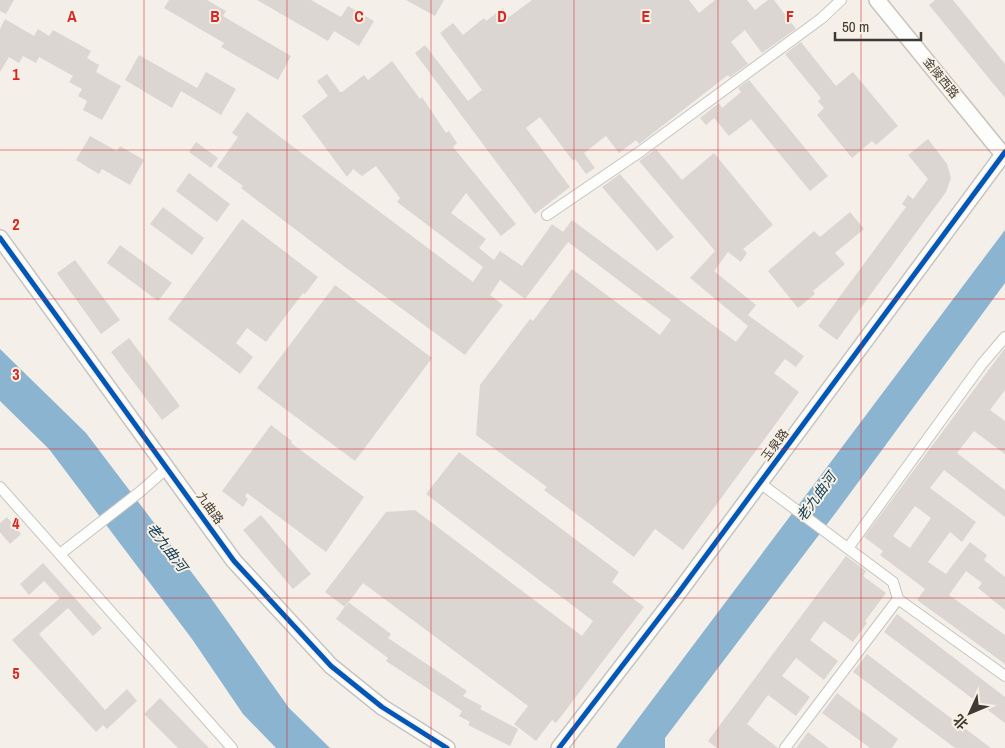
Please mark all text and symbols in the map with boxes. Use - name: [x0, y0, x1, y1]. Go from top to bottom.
- text: A: [67, 5, 77, 27]
- text: B: [210, 5, 220, 27]
- text: C: [354, 5, 364, 27]
- text: D: [497, 5, 507, 27]
- text: E: [642, 5, 651, 27]
- text: F: [786, 5, 794, 27]
- scale bar: [835, 10, 921, 42]
- text: 50 m: [842, 16, 869, 37]
- street label: 金陵西路: [920, 54, 962, 102]
- text: 1: [12, 63, 20, 85]
- text: 2: [12, 213, 20, 235]
- text: 3: [12, 363, 20, 385]
- street label: 玉泉路: [758, 426, 792, 464]
- water label: 老九曲河: [792, 467, 842, 525]
- street label: 九曲路: [193, 489, 227, 527]
- text: 4: [12, 512, 20, 534]
- water label: 老九曲河: [143, 519, 193, 577]
- text: 5: [12, 662, 20, 684]
- north arrow: [945, 688, 995, 738]
- text: 北: [949, 711, 972, 733]

